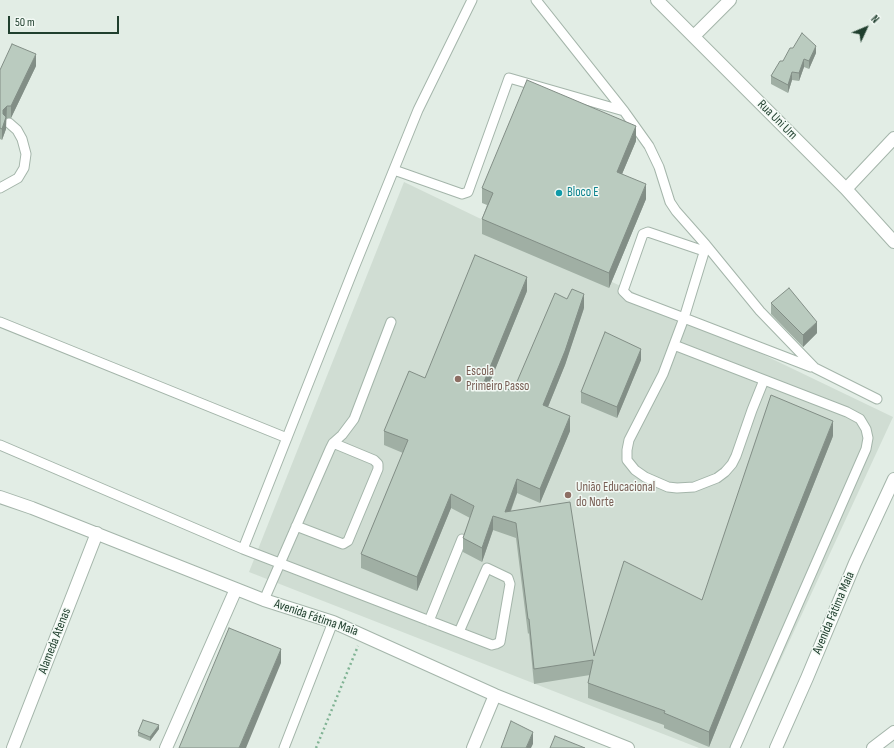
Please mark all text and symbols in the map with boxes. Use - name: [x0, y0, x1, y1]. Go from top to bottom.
- scale bar: [10, 8, 121, 34]
- north arrow: [846, 8, 886, 48]
- text: N: [868, 13, 882, 26]
- text: 50 m: [15, 15, 35, 30]
- street label: Rua Uni Um: [754, 97, 800, 143]
- place label: Bloco E: [567, 185, 599, 201]
- marker: Bloco E: [554, 188, 564, 198]
- place label: Escola Primeiro Passo: [466, 364, 530, 395]
- marker: Escola Primeiro Passo: [453, 374, 463, 384]
- place label: União Educacional do Norte: [576, 480, 655, 511]
- marker: União Educacional do Norte: [563, 490, 573, 500]
- street label: Avenida Fátima Maia: [810, 570, 858, 656]
- street label: Avenida Fátima Maia: [272, 596, 360, 640]
- street label: Alameda Atenas: [35, 606, 75, 676]

